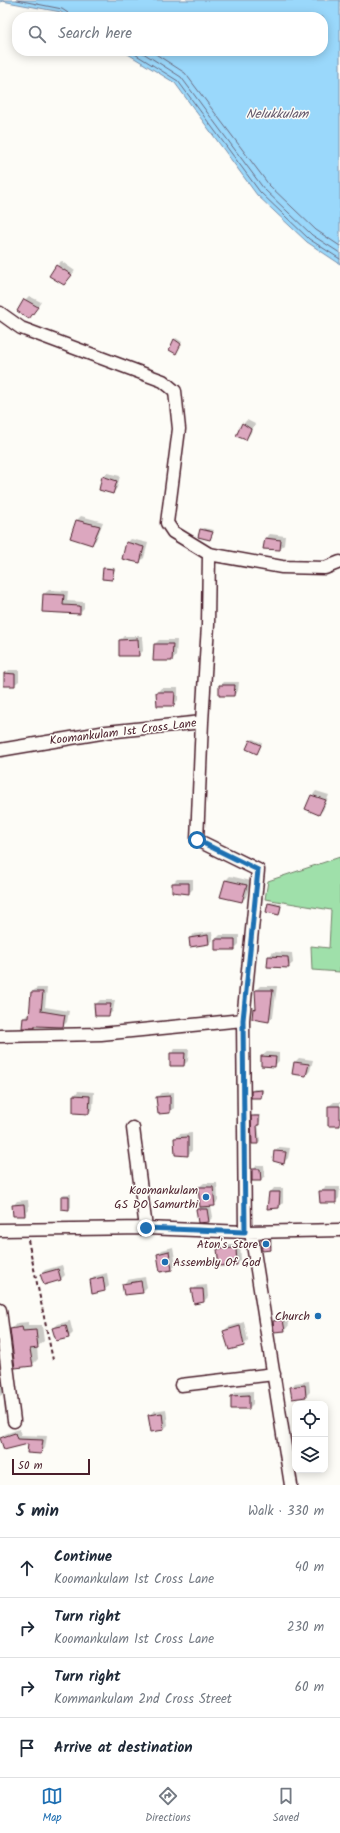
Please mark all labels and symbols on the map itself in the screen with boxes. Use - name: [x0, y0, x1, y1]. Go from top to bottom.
- water label: Nelukkulam: [246, 104, 310, 125]
- street label: Koomankulam 1st Cross Lane: [48, 713, 198, 750]
- route start: [188, 831, 206, 849]
- place label: Koomankulam GS DO Samurthi: [114, 1181, 199, 1214]
- marker: Koomankulam GS DO Samurthi: [201, 1192, 211, 1202]
- route end: [137, 1219, 155, 1237]
- place label: Aton's Store: [197, 1235, 259, 1254]
- marker: Aton's Store: [261, 1239, 271, 1249]
- place label: Assembly Of God: [173, 1253, 262, 1272]
- marker: Assembly Of God: [160, 1257, 170, 1267]
- place label: Church: [275, 1307, 310, 1326]
- marker: Church: [313, 1311, 323, 1321]
- scale bar: [12, 1457, 90, 1476]

